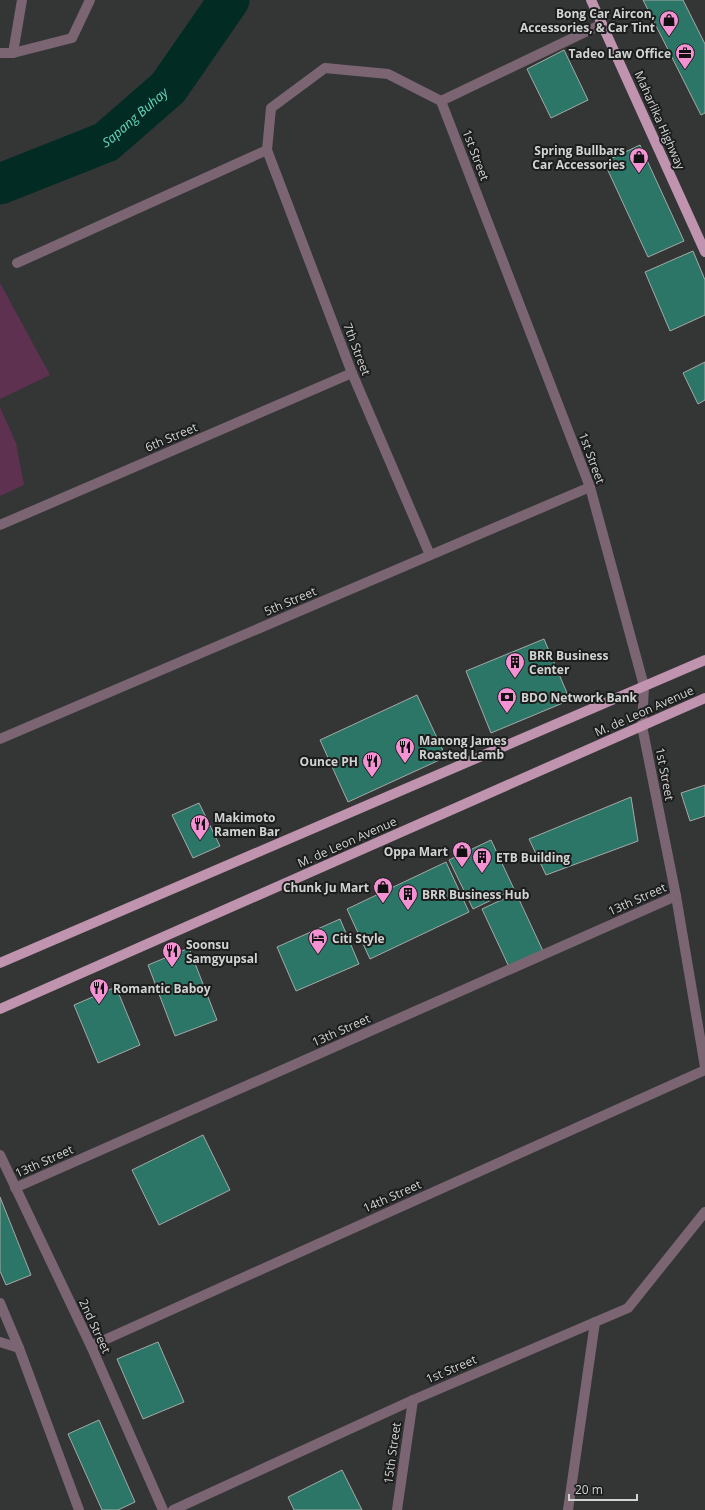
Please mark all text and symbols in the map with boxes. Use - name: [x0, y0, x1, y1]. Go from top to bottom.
- place label: Bong Car Aircon, Accessories, & Car Tint: [520, 5, 655, 36]
- shop icon: Bong Car Aircon, Accessories, & Car Tint: [658, 9, 680, 37]
- office icon: Tadeo Law Office: [674, 42, 696, 70]
- place label: Tadeo Law Office: [568, 45, 671, 62]
- street label: Maharlika Highway: [631, 68, 690, 173]
- water label: Sapang Buhay: [100, 82, 172, 152]
- street label: 1st Street: [458, 127, 494, 183]
- place label: Spring Bullbars Car Accessories: [532, 142, 625, 173]
- shop icon: Spring Bullbars Car Accessories: [628, 146, 650, 174]
- street label: 7th Street: [339, 320, 375, 378]
- street label: 6th Street: [142, 418, 200, 456]
- street label: 1st Street: [575, 430, 609, 486]
- street label: 5th Street: [261, 582, 319, 620]
- place label: BRR Business Center: [529, 647, 609, 678]
- building icon: BRR Business Center: [504, 651, 526, 679]
- street label: M. de Leon Avenue: [592, 681, 696, 740]
- bank icon: BDO Network Bank: [496, 686, 518, 714]
- place label: BDO Network Bank: [521, 689, 638, 706]
- place label: Manong James Roasted Lamb: [419, 732, 507, 763]
- restaurant icon: Manong James Roasted Lamb: [394, 736, 416, 764]
- street label: 1st Street: [652, 746, 678, 802]
- restaurant icon: Ounce PH: [361, 750, 383, 778]
- place label: Ounce PH: [300, 753, 358, 770]
- place label: Makimoto Ramen Bar: [214, 809, 280, 840]
- street label: M. de Leon Avenue: [295, 812, 399, 871]
- restaurant icon: Makimoto Ramen Bar: [189, 813, 211, 841]
- shop icon: Oppa Mart: [451, 840, 473, 868]
- place label: Oppa Mart: [384, 843, 448, 860]
- building icon: ETB Building: [471, 846, 493, 874]
- place label: ETB Building: [496, 849, 570, 866]
- shop icon: Chunk Ju Mart: [372, 876, 394, 904]
- place label: Chunk Ju Mart: [283, 879, 369, 896]
- street label: 13th Street: [605, 879, 669, 919]
- building icon: BRR Business Hub: [397, 883, 419, 911]
- place label: BRR Business Hub: [422, 886, 530, 903]
- hotel icon: Citi Style: [307, 927, 329, 955]
- place label: Citi Style: [332, 930, 385, 947]
- place label: Soonsu Samgyupsal: [186, 936, 258, 967]
- restaurant icon: Soonsu Samgyupsal: [161, 940, 183, 968]
- restaurant icon: Romantic Baboy: [88, 977, 110, 1005]
- place label: Romantic Baboy: [113, 980, 211, 997]
- street label: 13th Street: [309, 1010, 373, 1050]
- street label: 13th Street: [12, 1141, 76, 1181]
- street label: 14th Street: [360, 1176, 424, 1216]
- street label: 2nd Street: [75, 1296, 115, 1356]
- street label: 1st Street: [423, 1351, 479, 1387]
- street label: 15th Street: [379, 1421, 405, 1485]
- scale bar: [569, 1476, 637, 1502]
- text: 20 m: [575, 1481, 603, 1498]

